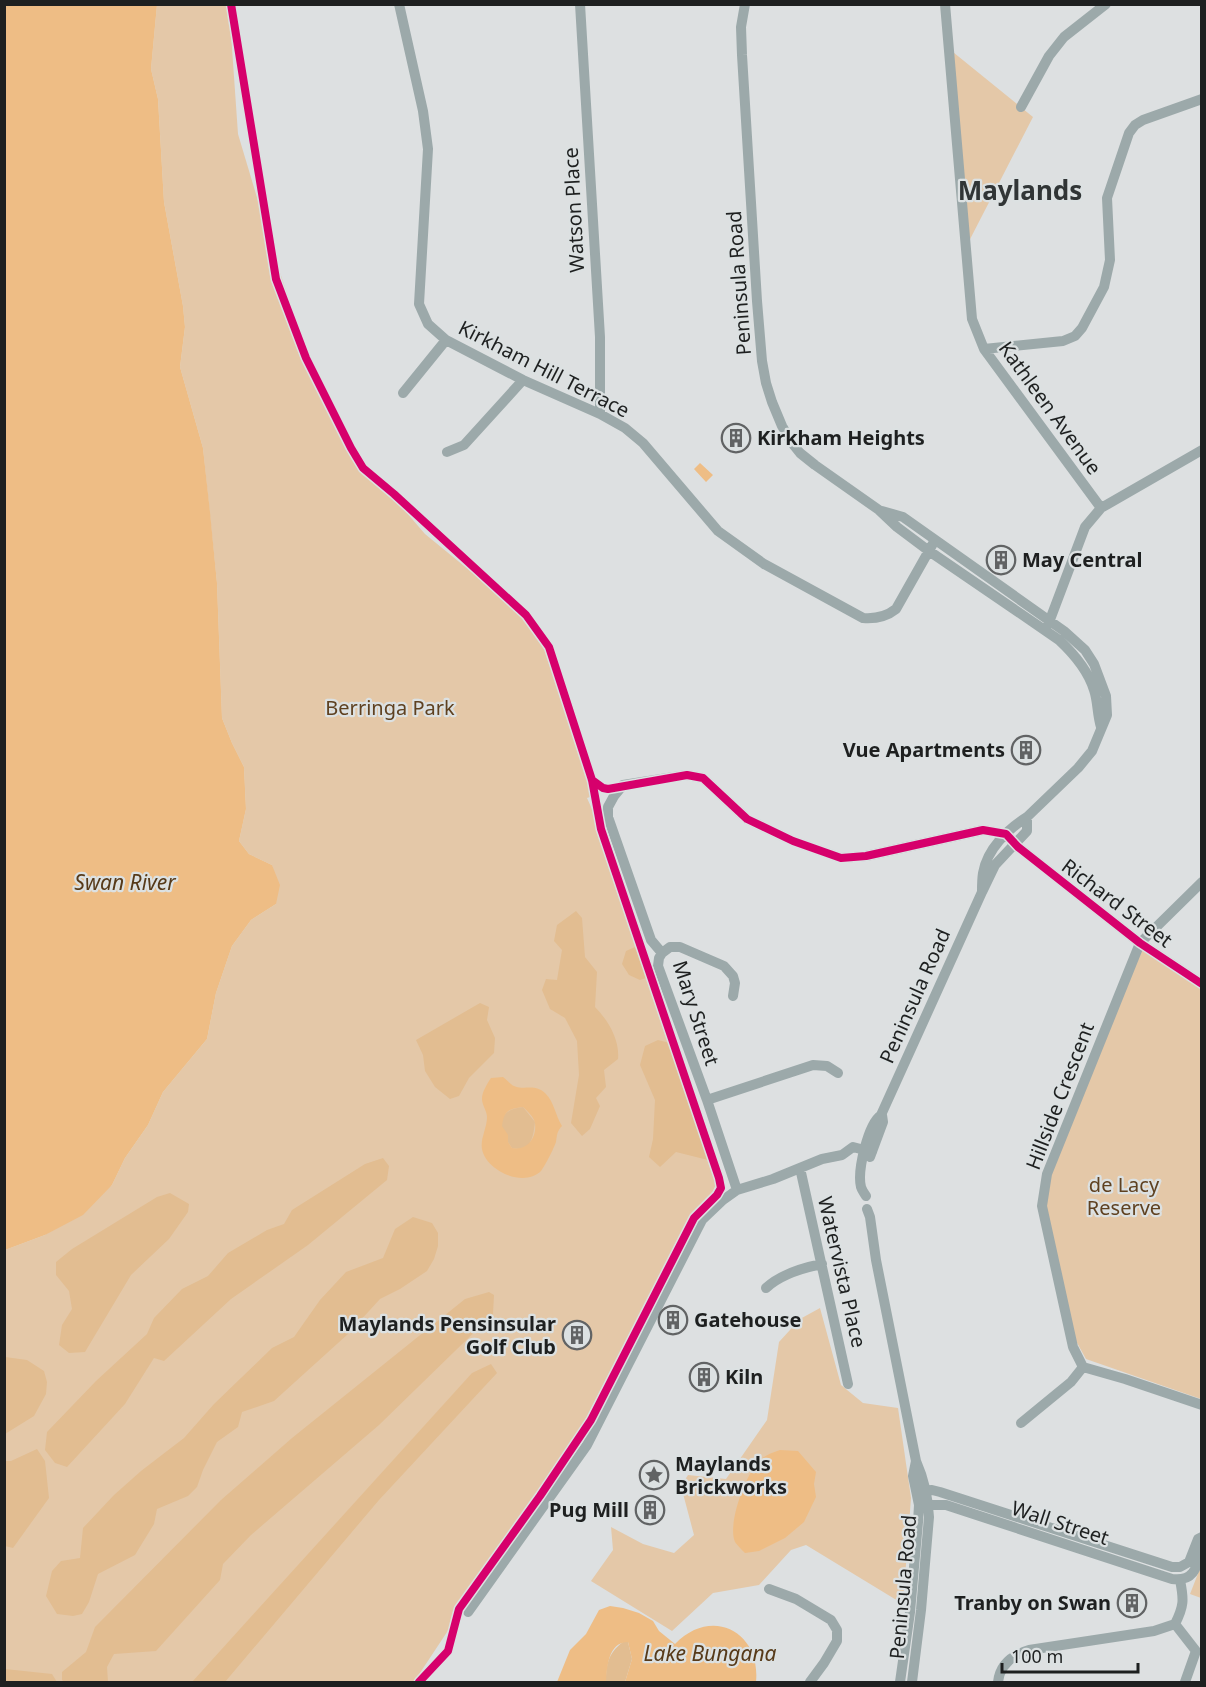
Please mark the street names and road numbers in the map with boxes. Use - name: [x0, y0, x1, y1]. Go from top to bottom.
- street label: Watson Place: [557, 147, 590, 273]
- street label: Peninsula Road: [720, 210, 757, 356]
- street label: Kirkham Hill Terrace: [454, 314, 634, 423]
- street label: Kathleen Avenue: [993, 336, 1108, 480]
- street label: Richard Street: [1056, 852, 1178, 953]
- street label: Peninsula Road: [873, 924, 956, 1067]
- street label: Mary Street: [667, 957, 726, 1069]
- street label: Hillside Crescent: [1019, 1018, 1100, 1173]
- street label: Watervista Place: [812, 1194, 873, 1350]
- street label: Wall Street: [1008, 1494, 1112, 1551]
- street label: Peninsula Road: [883, 1514, 922, 1660]

